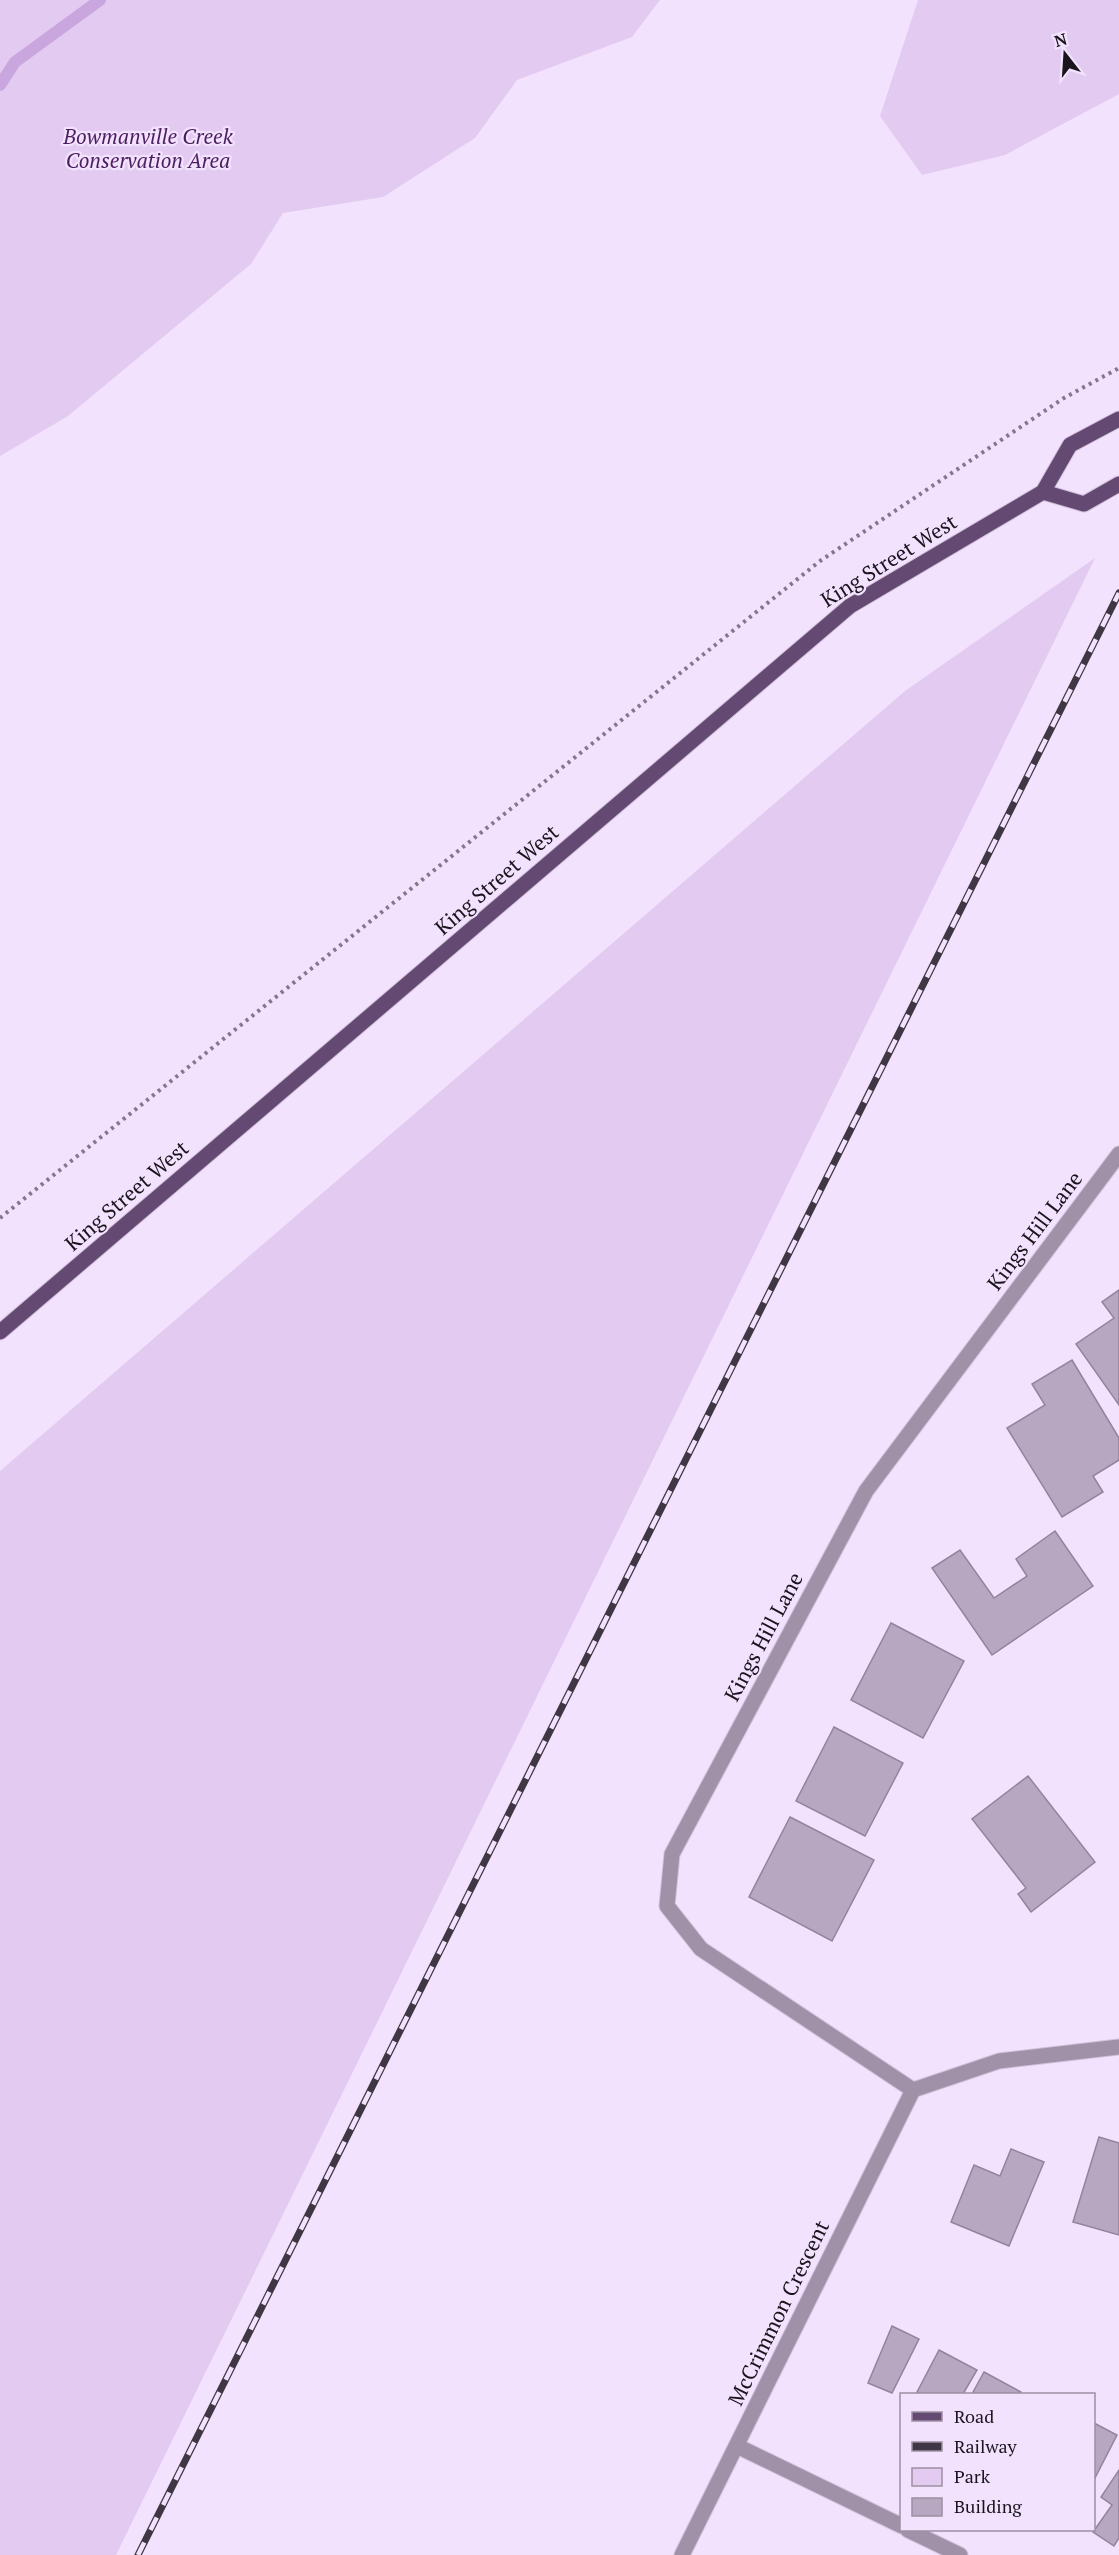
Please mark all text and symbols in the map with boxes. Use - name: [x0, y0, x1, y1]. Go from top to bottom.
- north arrow: [1035, 24, 1095, 84]
- text: N: [1052, 27, 1070, 52]
- park label: Bowmanville Creek Conservation Area: [62, 122, 234, 174]
- street label: King Street West: [815, 507, 962, 613]
- street label: King Street West: [429, 818, 564, 941]
- street label: King Street West: [59, 1134, 194, 1257]
- street label: Kings Hill Lane: [980, 1165, 1088, 1296]
- street label: Kings Hill Lane: [717, 1567, 809, 1706]
- street label: McCrimmon Crescent: [721, 2215, 835, 2410]
- legend: [900, 2393, 1095, 2531]
- text: Road: [954, 2404, 994, 2428]
- text: Railway: [954, 2434, 1018, 2458]
- text: Park: [954, 2464, 991, 2488]
- text: Building: [954, 2494, 1022, 2518]

